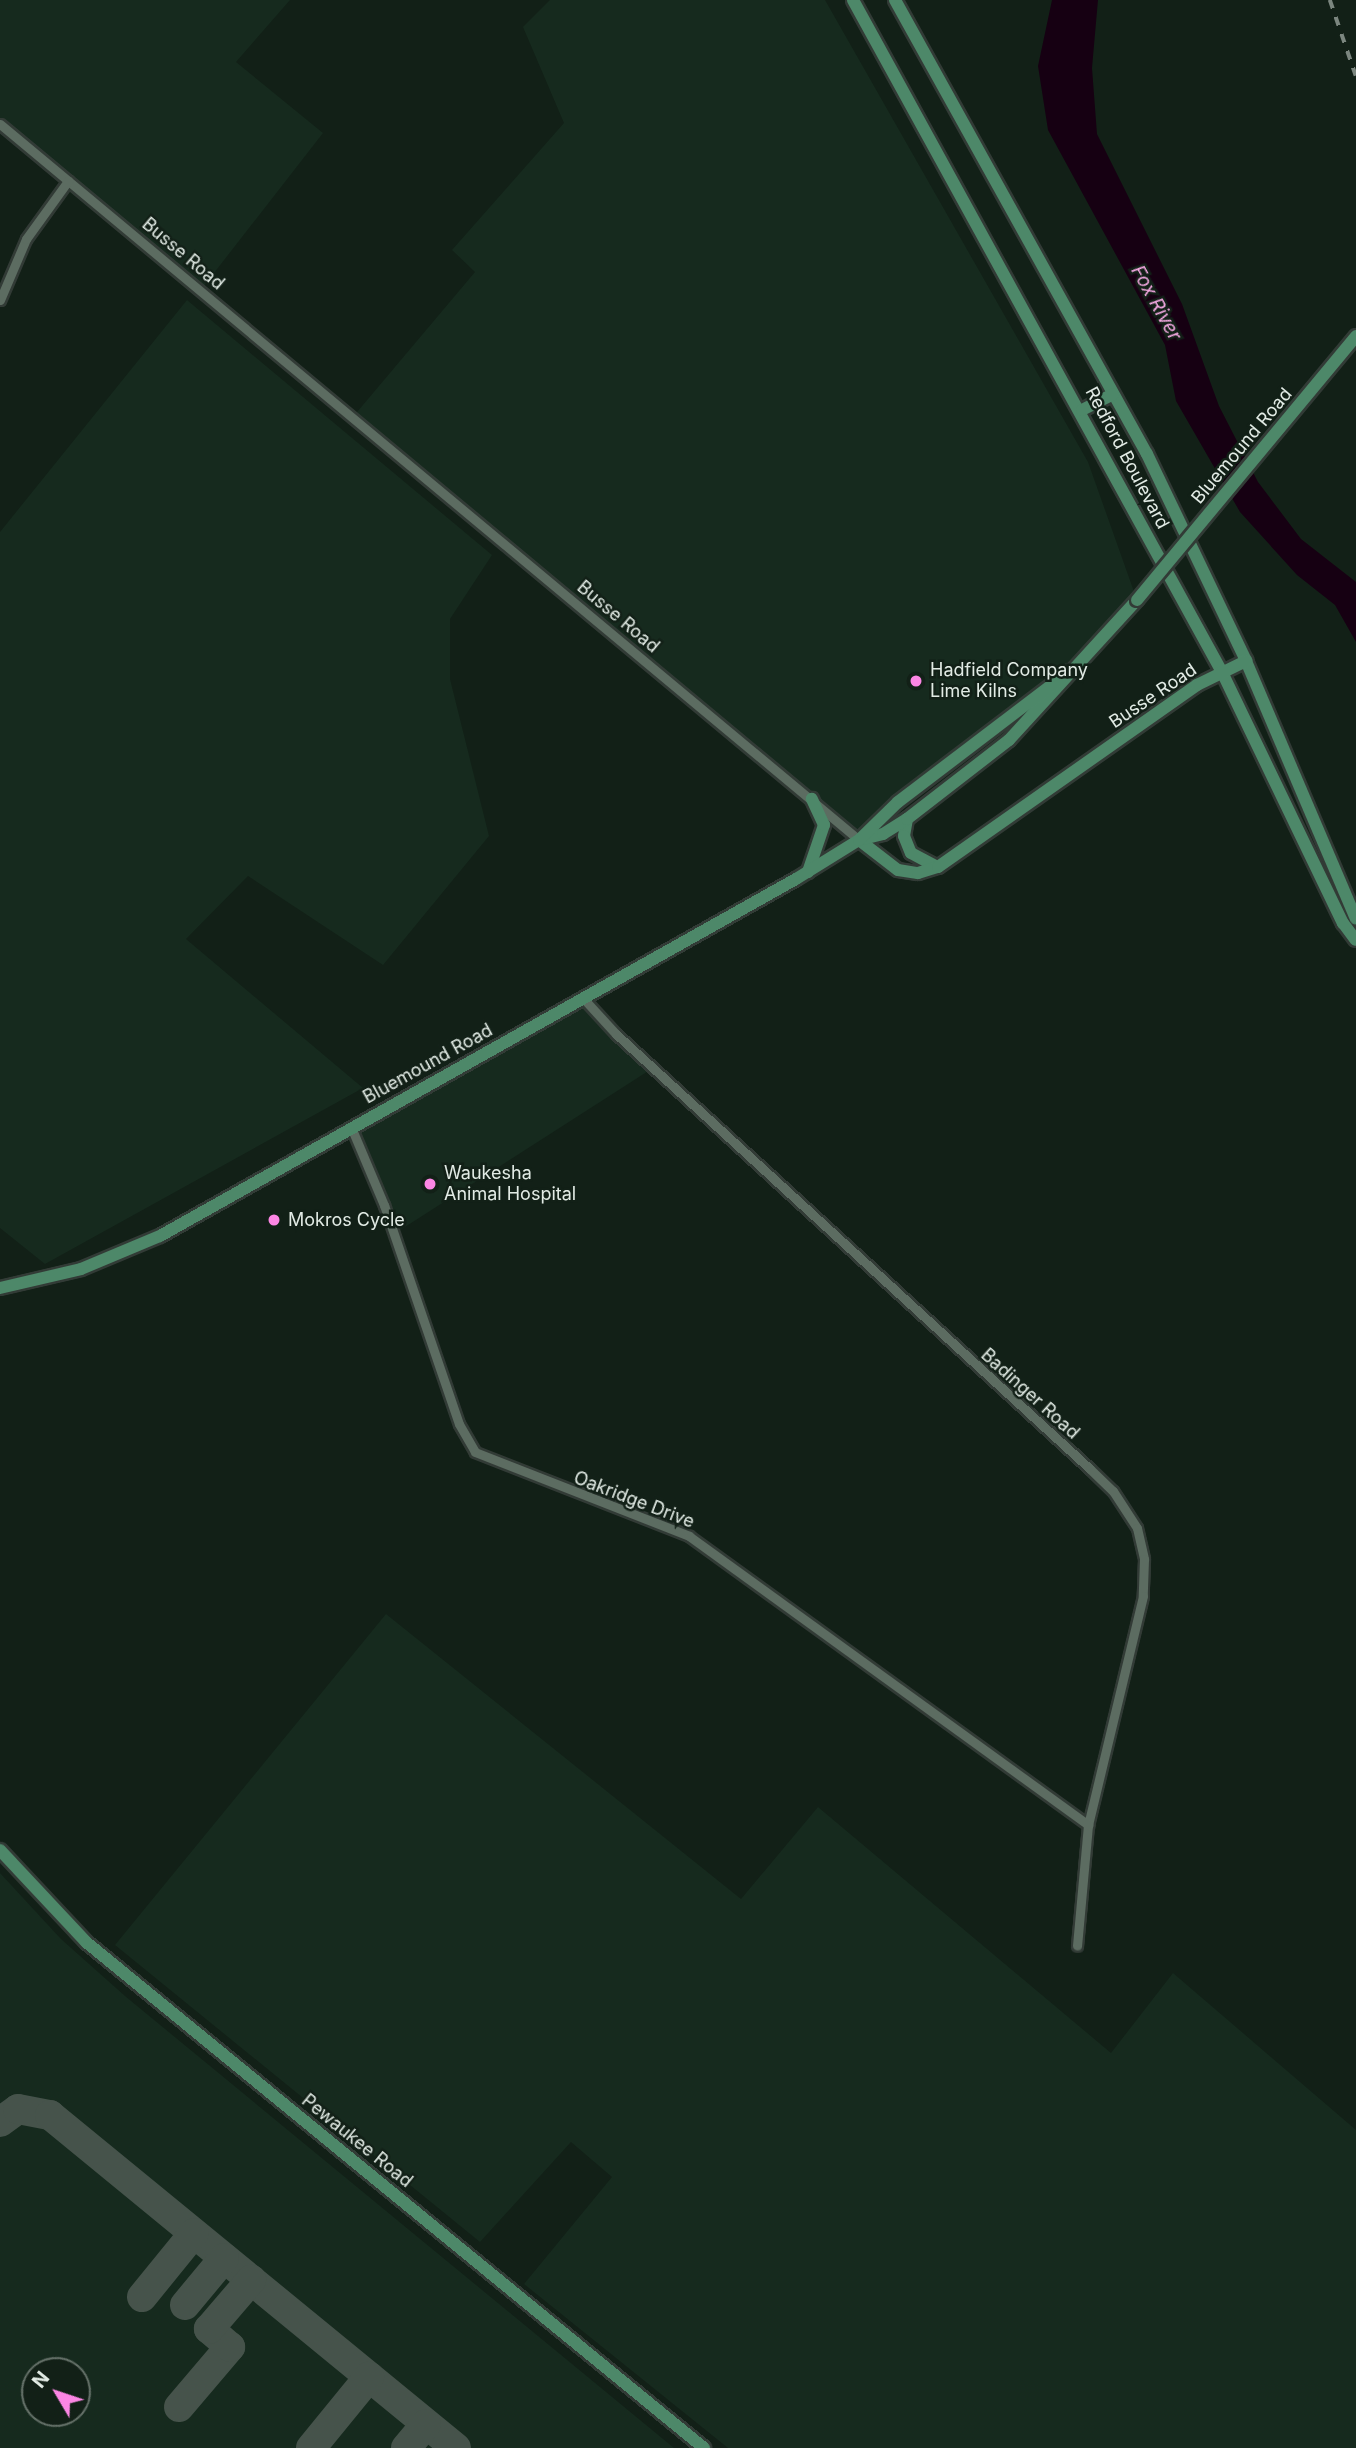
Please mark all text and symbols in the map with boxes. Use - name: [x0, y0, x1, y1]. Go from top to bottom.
- street label: Busse Road: [138, 213, 228, 295]
- water label: Fox River: [1126, 261, 1186, 345]
- street label: Redford Boulevard: [1080, 383, 1174, 533]
- street label: Bluemound Road: [1187, 384, 1297, 508]
- street label: Busse Road: [573, 576, 663, 658]
- street label: Busse Road: [1105, 659, 1201, 733]
- place label: Hadfield Company Lime Kilns: [930, 660, 1088, 702]
- marker: Hadfield Company Lime Kilns: [908, 673, 924, 689]
- street label: Bluemound Road: [360, 1019, 496, 1109]
- place label: Waukesha Animal Hospital: [444, 1163, 576, 1206]
- marker: Waukesha Animal Hospital: [422, 1176, 438, 1192]
- place label: Mokros Cycle: [288, 1209, 405, 1231]
- marker: Mokros Cycle: [266, 1212, 282, 1228]
- street label: Badinger Road: [976, 1344, 1084, 1444]
- street label: Oakridge Drive: [571, 1467, 697, 1533]
- street label: Pewaukee Road: [297, 2090, 417, 2192]
- north arrow: [21, 2357, 91, 2427]
- text: N: [27, 2367, 54, 2393]

